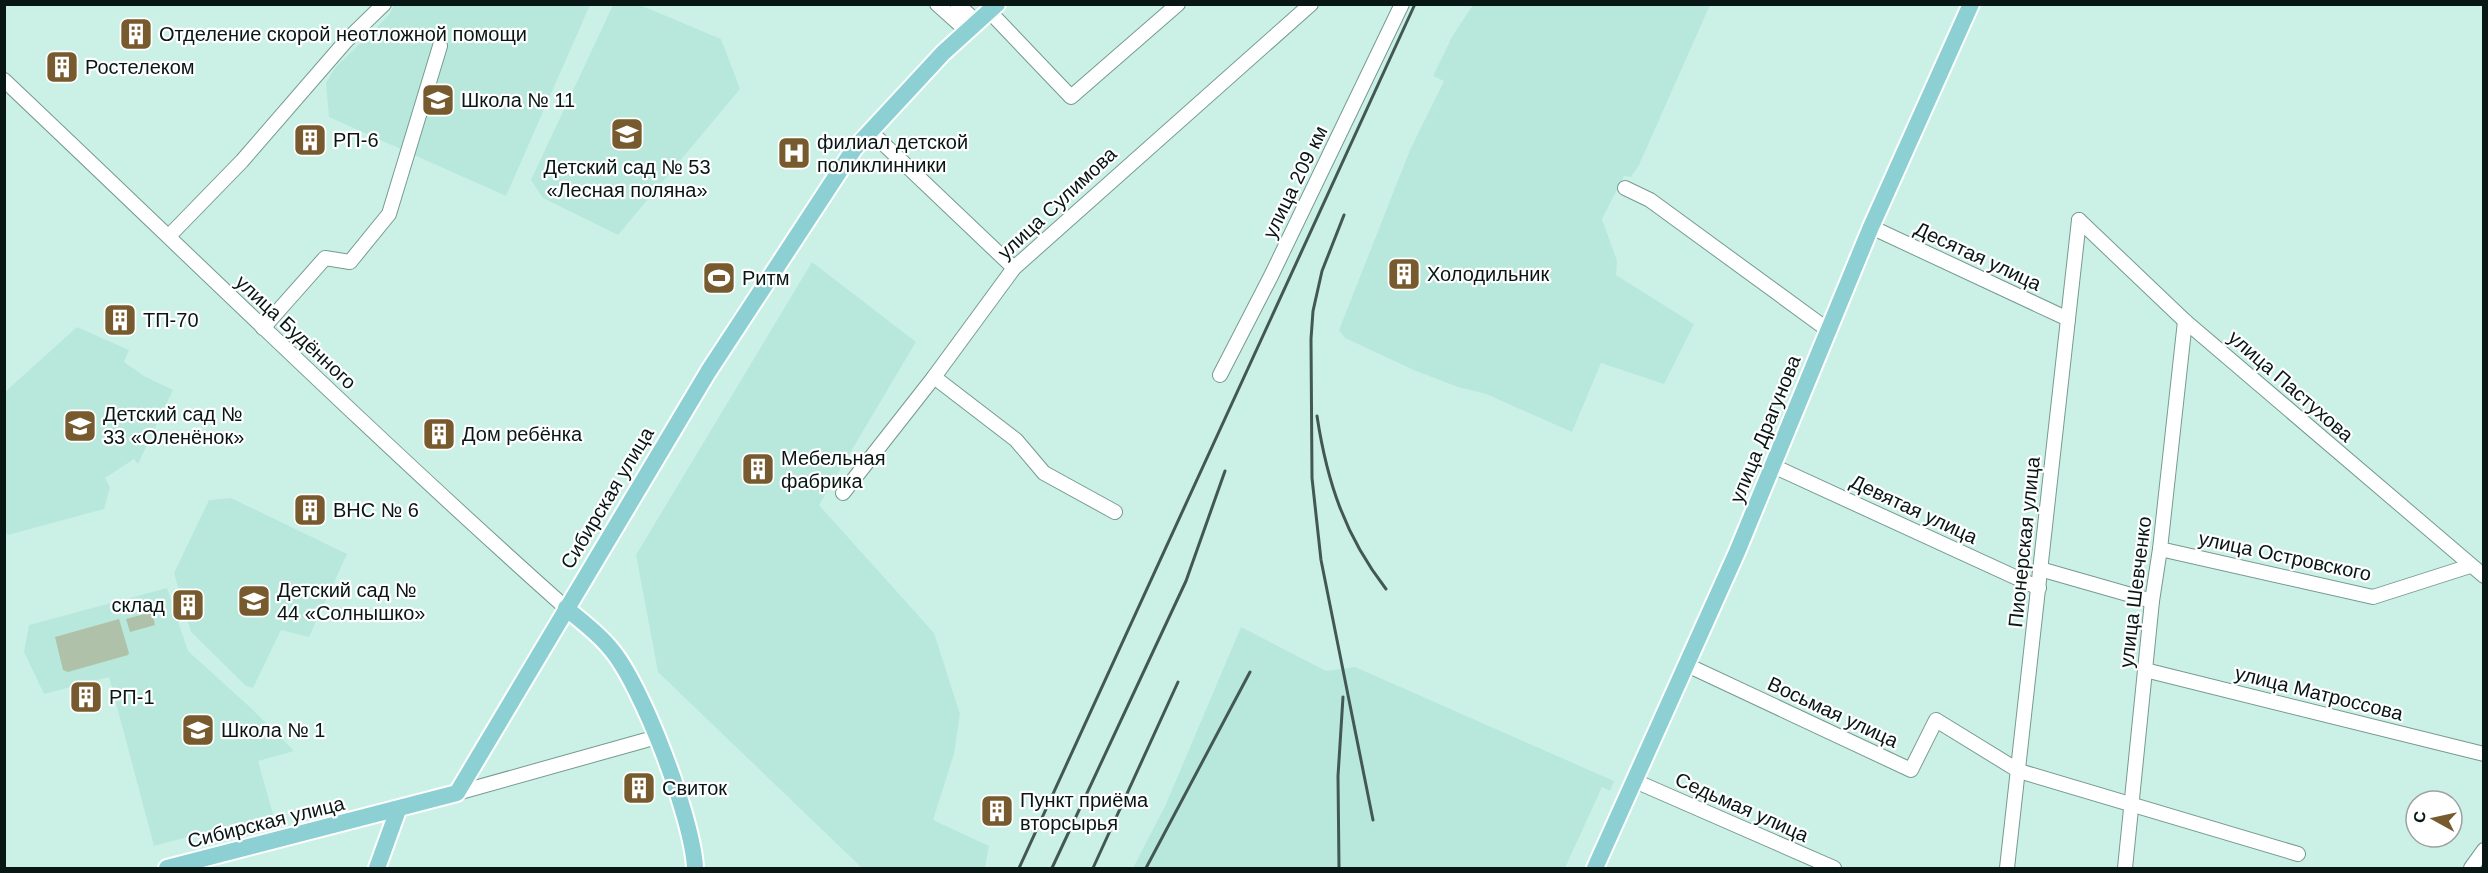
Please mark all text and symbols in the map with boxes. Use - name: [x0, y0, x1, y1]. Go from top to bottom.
- building icon: Отделение скорой неотложной помощи: [118, 16, 154, 52]
- place label: Отделение скорой неотложной помощи: [159, 23, 527, 45]
- building icon: Ростелеком: [44, 49, 80, 85]
- place label: Ростелеком: [85, 56, 195, 78]
- school or university icon: Школа № 11: [420, 82, 456, 118]
- place label: Школа № 11: [461, 89, 575, 111]
- school or university icon: Детский сад № 53 «Лесная поляна»: [609, 116, 645, 152]
- building icon: РП-6: [292, 122, 328, 158]
- street label: улица 209 км: [1258, 122, 1332, 242]
- place label: РП-6: [333, 129, 379, 151]
- place label: филиал детской поликлинники: [817, 131, 968, 176]
- hospital icon: филиал детской поликлинники: [776, 135, 812, 171]
- street label: улица Сулимова: [993, 142, 1121, 263]
- place label: Детский сад № 53 «Лесная поляна»: [543, 156, 711, 201]
- street label: Десятая улица: [1911, 217, 2045, 295]
- building icon: Холодильник: [1386, 256, 1422, 292]
- sports icon: Ритм: [701, 260, 737, 296]
- place label: Холодильник: [1427, 263, 1550, 285]
- place label: Ритм: [742, 267, 789, 289]
- street label: улица Будённого: [231, 271, 361, 393]
- building icon: ТП-70: [102, 302, 138, 338]
- place label: ТП-70: [143, 309, 199, 331]
- street label: улица Пастухова: [2224, 326, 2358, 447]
- street label: улица Драгунова: [1725, 351, 1805, 506]
- place label: Детский сад № 33 «Оленёнок»: [103, 403, 244, 448]
- school or university icon: Детский сад № 33 «Оленёнок»: [62, 408, 98, 444]
- building icon: Дом ребёнка: [421, 416, 457, 452]
- place label: Дом ребёнка: [462, 423, 583, 445]
- street label: Сибирская улица: [556, 423, 658, 573]
- place label: Мебельная фабрика: [781, 447, 886, 492]
- building icon: Мебельная фабрика: [740, 451, 776, 487]
- street label: Пионерская улица: [2004, 455, 2044, 628]
- street label: Девятая улица: [1847, 470, 1982, 548]
- building icon: ВНС № 6: [292, 492, 328, 528]
- place label: ВНС № 6: [333, 499, 419, 521]
- street label: улица Шевченко: [2115, 515, 2155, 669]
- street label: улица Островского: [2197, 527, 2373, 585]
- place label: Детский сад № 44 «Солнышко»: [277, 579, 425, 624]
- school or university icon: Детский сад № 44 «Солнышко»: [236, 583, 272, 619]
- building icon: склад: [170, 587, 206, 623]
- place label: склад: [112, 594, 165, 616]
- street label: улица Матроссова: [2233, 661, 2406, 725]
- street label: Восьмая улица: [1764, 672, 1902, 752]
- building icon: РП-1: [68, 679, 104, 715]
- place label: РП-1: [109, 686, 155, 708]
- school or university icon: Школа № 1: [180, 712, 216, 748]
- place label: Школа № 1: [221, 719, 325, 741]
- street label: Седьмая улица: [1672, 768, 1813, 847]
- building icon: Свиток: [621, 770, 657, 806]
- place label: Свиток: [662, 777, 727, 799]
- place label: Пункт приёма вторсырья: [1020, 789, 1149, 834]
- north arrow: [2404, 789, 2464, 849]
- street label: Сибирская улица: [185, 792, 348, 852]
- building icon: Пункт приёма вторсырья: [979, 793, 1015, 829]
- text: С: [2410, 810, 2429, 824]

